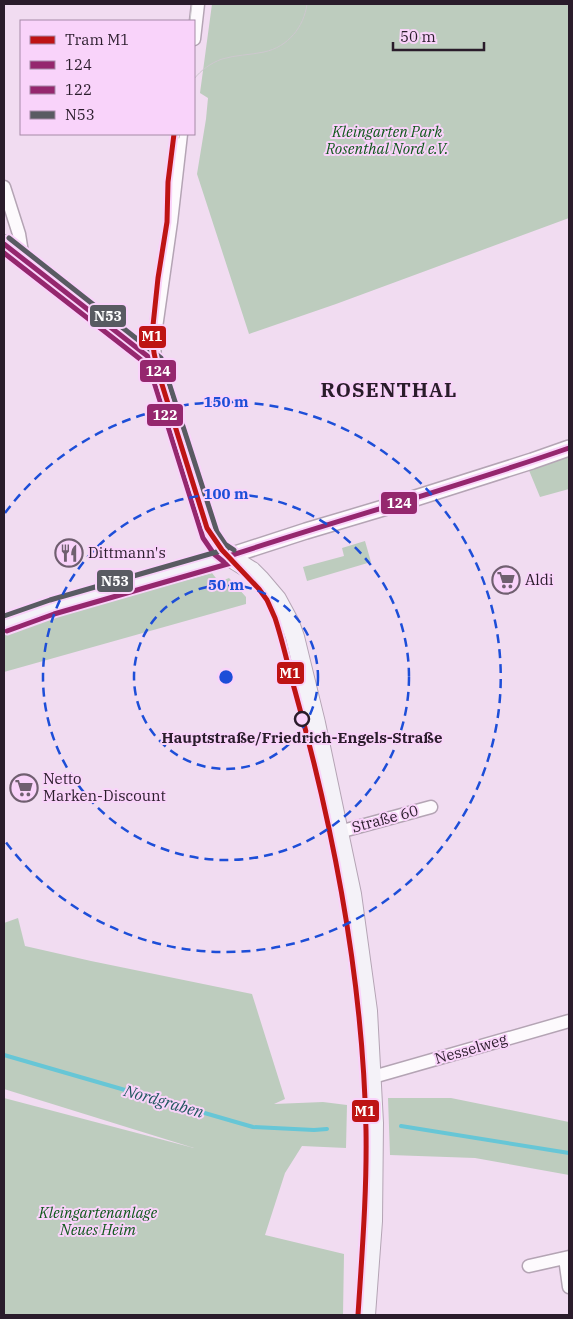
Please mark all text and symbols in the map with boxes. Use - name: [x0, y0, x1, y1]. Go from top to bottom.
- legend: [20, 20, 195, 135]
- scale bar: [393, 20, 484, 52]
- text: 50 m: [400, 27, 436, 46]
- text: Tram M1: [65, 30, 129, 49]
- text: 124: [65, 55, 92, 74]
- text: 122: [65, 80, 92, 99]
- text: N53: [65, 105, 95, 124]
- park label: Kleingarten Park Rosenthal Nord e.V.: [325, 122, 448, 158]
- line badge: N53: [89, 304, 127, 328]
- text: N53: [94, 307, 122, 325]
- line badge: M1: [138, 325, 167, 349]
- text: M1: [142, 327, 162, 345]
- line badge: 124: [139, 359, 177, 383]
- text: 124: [145, 362, 171, 380]
- district label: ROSENTHAL: [321, 376, 457, 403]
- text: 150 m: [203, 392, 249, 411]
- line badge: 122: [146, 403, 184, 427]
- text: 122: [152, 406, 178, 424]
- text: 100 m: [203, 484, 249, 503]
- line badge: 124: [380, 491, 418, 515]
- text: 124: [386, 494, 412, 512]
- restaurant icon: Dittmann's: [54, 538, 84, 568]
- place label: Dittmann's: [88, 543, 166, 562]
- supermarket icon: Aldi: [491, 565, 521, 595]
- line badge: N53: [96, 569, 134, 593]
- place label: Aldi: [525, 570, 554, 589]
- text: N53: [101, 572, 129, 590]
- text: 50 m: [208, 575, 244, 594]
- line badge: M1: [276, 661, 305, 685]
- text: M1: [280, 664, 300, 682]
- centre of rings: [217, 668, 235, 686]
- marker: Hauptstraße/Friedrich-Engels-Straße: [294, 711, 310, 727]
- place label: Hauptstraße/Friedrich-Engels-Straße: [162, 728, 442, 747]
- place label: Netto Marken-Discount: [43, 769, 166, 805]
- supermarket icon: Netto Marken-Discount: [9, 773, 39, 803]
- street label: Straße 60: [350, 801, 420, 837]
- street label: Nesselweg: [432, 1029, 509, 1068]
- water label: Nordgraben: [121, 1080, 206, 1122]
- line badge: M1: [351, 1099, 380, 1123]
- text: M1: [355, 1102, 375, 1120]
- park label: Kleingartenanlage Neues Heim: [38, 1203, 157, 1239]

